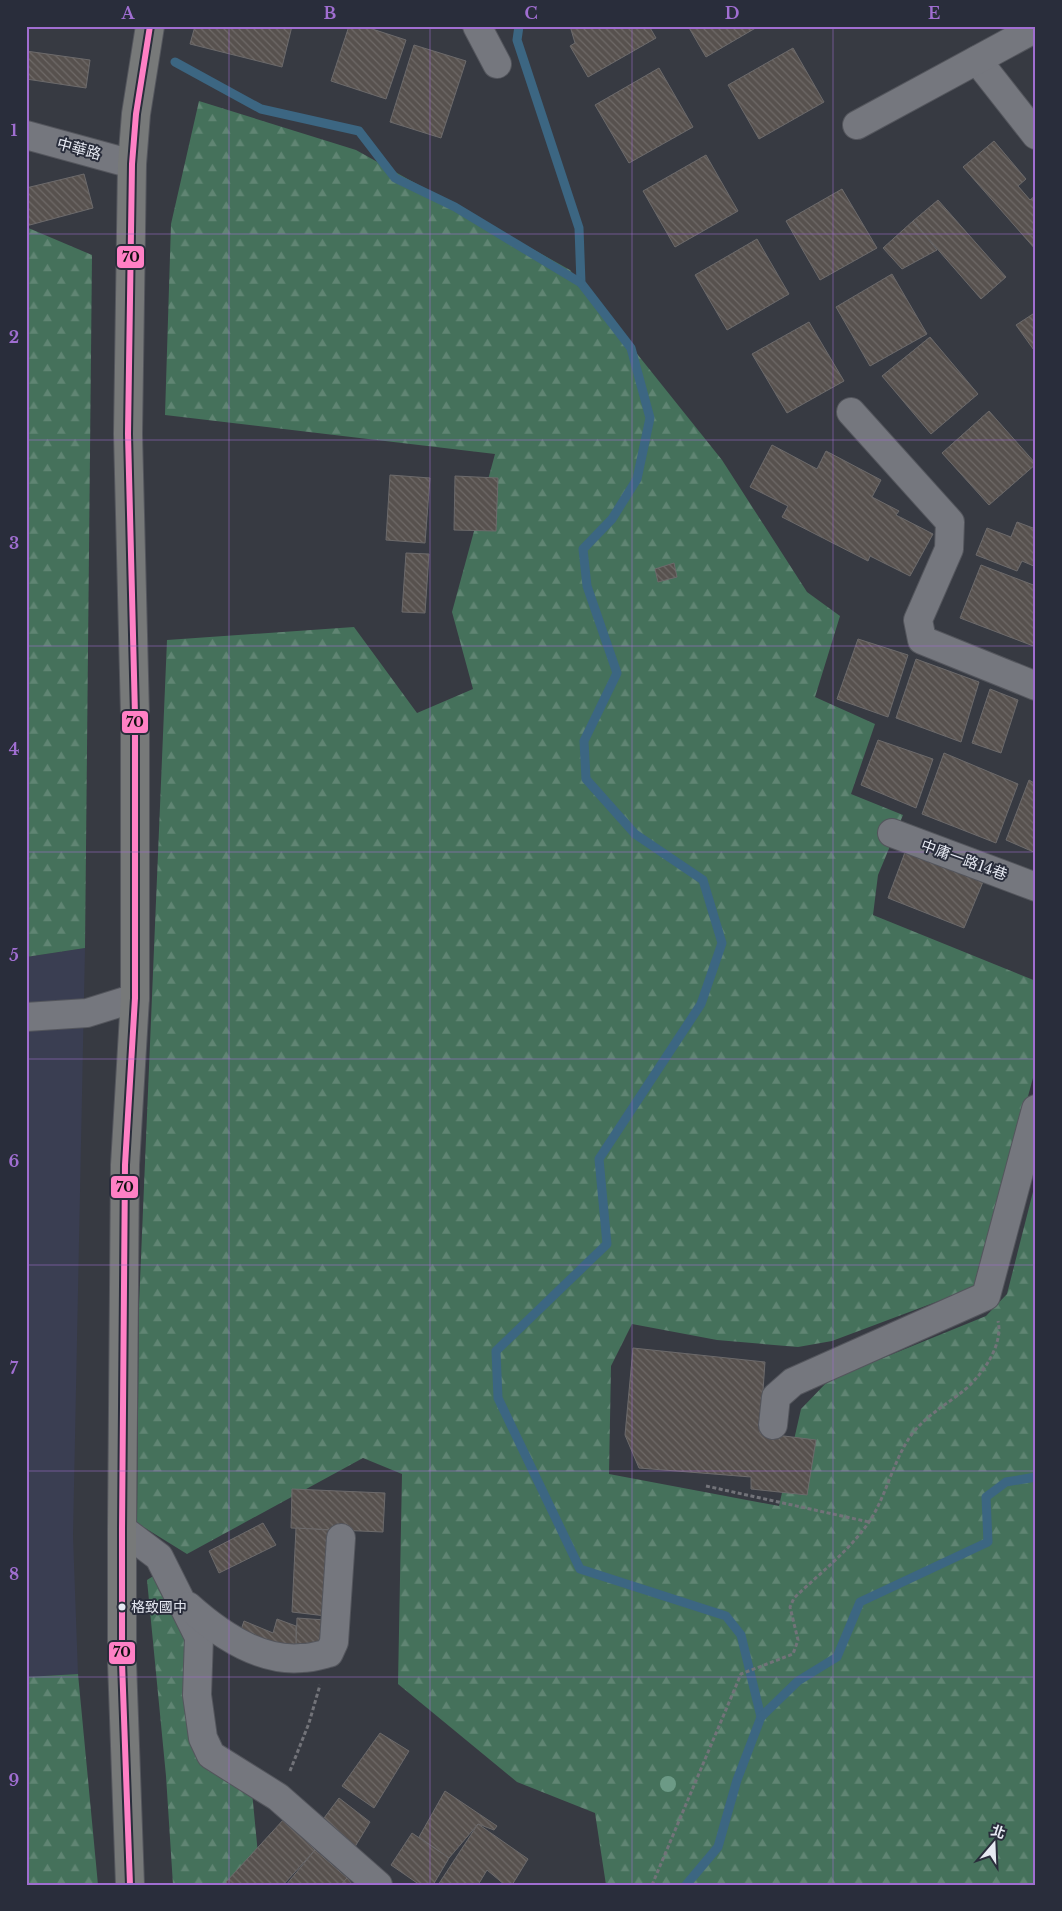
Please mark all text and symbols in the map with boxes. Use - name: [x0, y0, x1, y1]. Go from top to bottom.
- text: A: [121, 3, 136, 23]
- text: B: [324, 3, 337, 23]
- text: C: [524, 3, 538, 23]
- text: D: [725, 3, 739, 23]
- text: E: [928, 3, 940, 23]
- text: 1: [11, 120, 18, 140]
- street label: 中華路: [55, 134, 103, 164]
- line badge: 70: [116, 245, 145, 269]
- text: 70: [122, 248, 140, 266]
- text: 2: [9, 327, 19, 347]
- text: 3: [9, 533, 19, 553]
- line badge: 70: [121, 710, 149, 734]
- text: 70: [126, 713, 144, 731]
- text: 4: [9, 739, 19, 759]
- street label: 中庸一路14巷: [918, 835, 1010, 884]
- text: 5: [9, 945, 19, 965]
- text: 6: [9, 1151, 20, 1171]
- line badge: 70: [110, 1175, 139, 1199]
- text: 70: [116, 1178, 134, 1196]
- text: 7: [10, 1358, 19, 1378]
- text: 8: [9, 1564, 19, 1584]
- place label: 格致國中: [131, 1598, 187, 1616]
- marker: 格致國中: [117, 1602, 127, 1612]
- line badge: 70: [108, 1641, 136, 1665]
- text: 70: [113, 1643, 131, 1661]
- text: 9: [9, 1770, 20, 1790]
- north arrow: [970, 1818, 1020, 1868]
- text: 北: [989, 1821, 1008, 1842]

